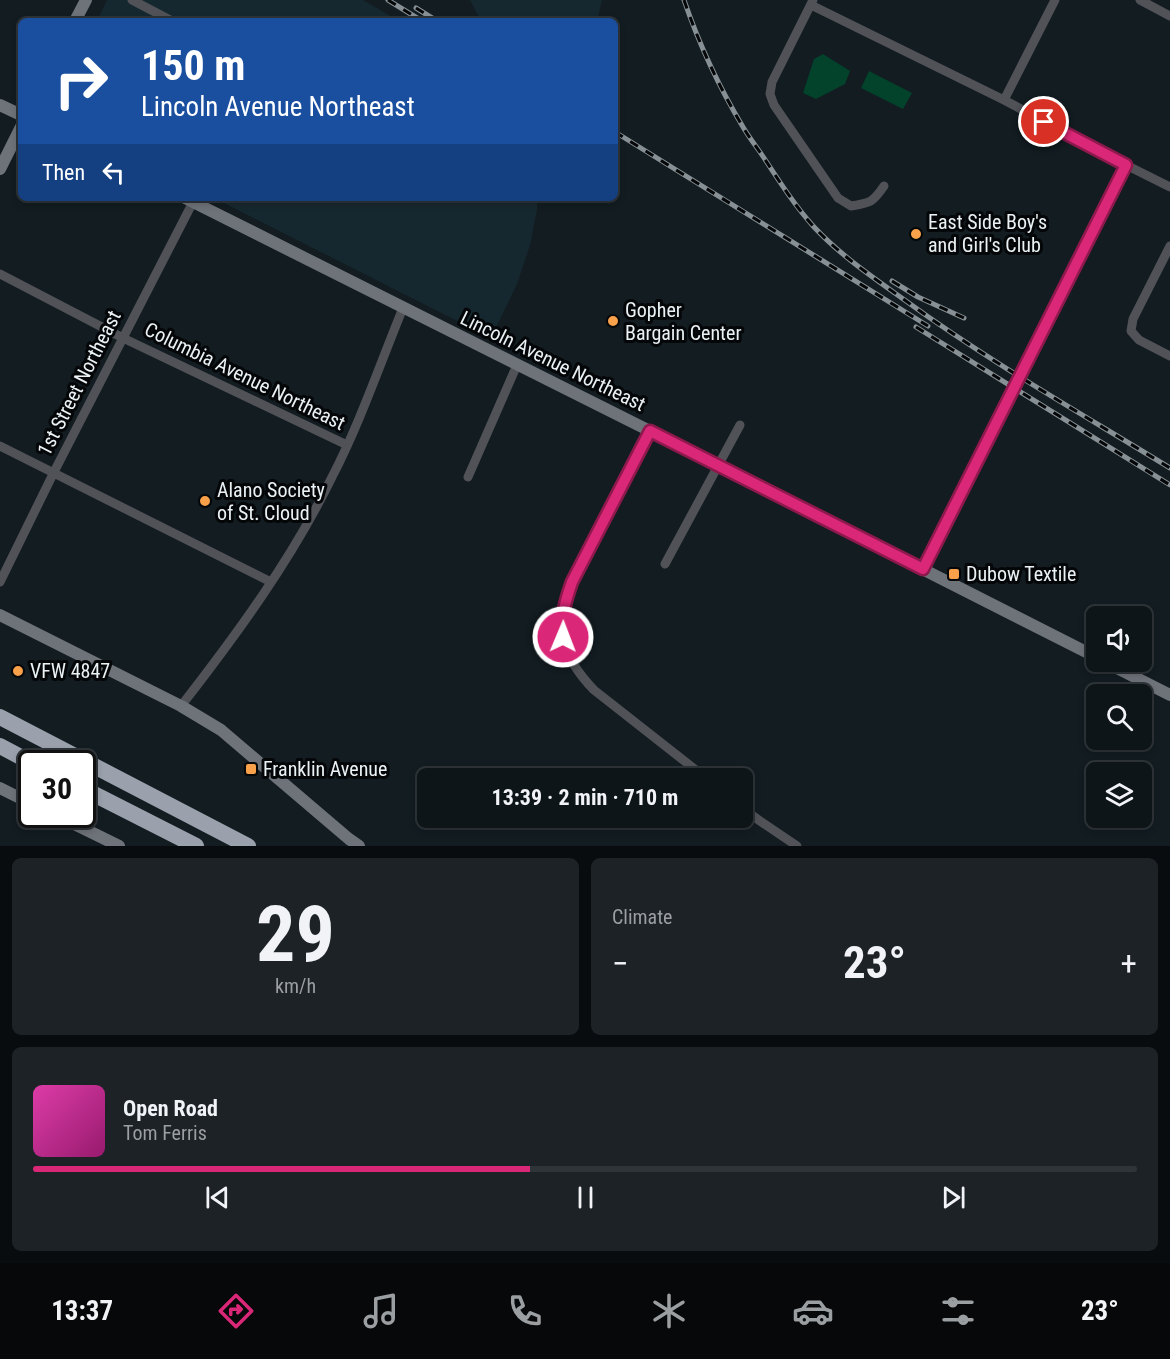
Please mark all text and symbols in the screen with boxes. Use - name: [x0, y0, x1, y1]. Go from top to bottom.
- text: 150 m: [141, 41, 246, 90]
- icon: right: [42, 42, 120, 120]
- text: Lincoln Avenue Northeast: [141, 91, 415, 123]
- pin: [1018, 96, 1069, 147]
- icon: arrive: [1027, 105, 1060, 138]
- icon: left: [97, 156, 130, 189]
- text: Then: [42, 160, 85, 185]
- place label: East Side Boy's and Girl's Club: [928, 210, 1047, 257]
- marker: East Side Boy's and Girl's Club: [909, 227, 923, 241]
- place label: Gopher Bargain Center: [625, 298, 742, 345]
- street label: 1st Street Northeast: [32, 306, 126, 460]
- street label: Lincoln Avenue Northeast: [457, 306, 649, 416]
- marker: Gopher Bargain Center: [606, 314, 620, 328]
- street label: Columbia Avenue Northeast: [141, 317, 349, 435]
- place label: Alano Society of St. Cloud: [217, 478, 325, 525]
- marker: Alano Society of St. Cloud: [198, 494, 212, 508]
- place label: Dubow Textile: [966, 562, 1076, 586]
- marker: Dubow Textile: [947, 567, 961, 581]
- position arrow: [531, 605, 595, 669]
- map controls: [1086, 606, 1152, 828]
- button: sound: [1086, 606, 1152, 672]
- place label: VFW 4847: [30, 659, 110, 683]
- marker: VFW 4847: [11, 664, 25, 678]
- button: search: [1086, 684, 1152, 750]
- speed limit sign: 30: [18, 750, 96, 828]
- place label: Franklin Avenue: [263, 757, 387, 781]
- marker: Franklin Avenue: [244, 762, 258, 776]
- button: layers: [1086, 762, 1152, 828]
- text: 13:39 · 2 min · 710 m: [492, 785, 678, 810]
- text: 29: [256, 889, 335, 980]
- text: Climate: [612, 905, 672, 929]
- text: 23°: [843, 936, 906, 989]
- text: −: [612, 944, 629, 983]
- text: +: [1121, 944, 1137, 983]
- text: km/h: [275, 974, 316, 998]
- text: Open Road: [123, 1096, 218, 1121]
- text: Tom Ferris: [123, 1121, 207, 1145]
- icon: previous: [201, 1181, 234, 1214]
- icon: pause: [569, 1181, 602, 1214]
- icon: next: [937, 1181, 970, 1214]
- icon: directions: [215, 1290, 257, 1332]
- icon: music: [360, 1290, 402, 1332]
- icon: phone: [504, 1290, 546, 1332]
- icon: climate: [648, 1290, 690, 1332]
- icon: car: [792, 1290, 834, 1332]
- icon: filters: [937, 1290, 979, 1332]
- text: 13:37: [51, 1295, 113, 1327]
- text: 23°: [1081, 1295, 1119, 1327]

